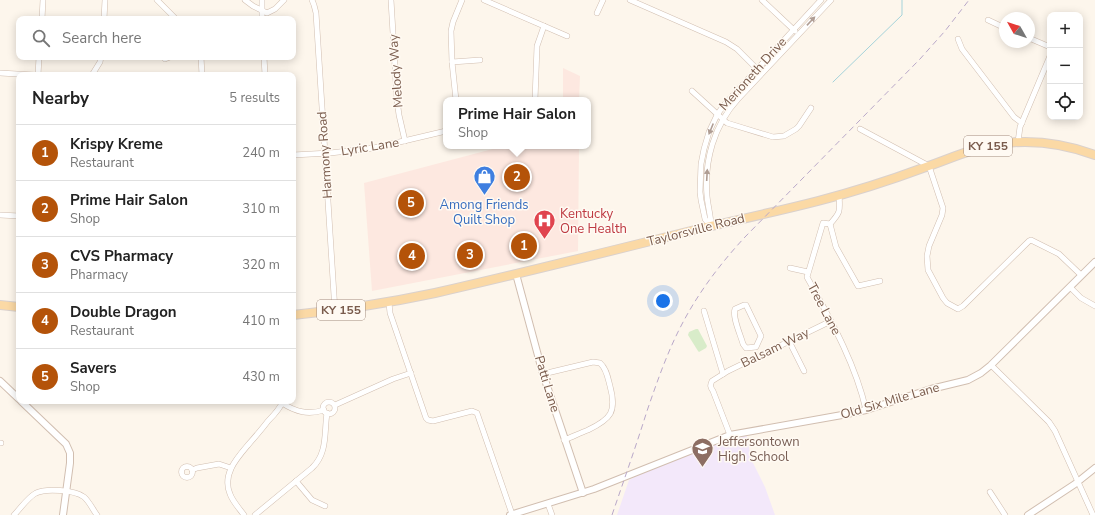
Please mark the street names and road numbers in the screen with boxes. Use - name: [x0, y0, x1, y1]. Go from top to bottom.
- street label: Melody Way: [384, 33, 408, 108]
- street label: Merioneth Drive: [715, 33, 791, 115]
- street label: Harmony Road: [313, 111, 337, 199]
- street label: Lyric Lane: [340, 134, 400, 160]
- road number: KY 155: [964, 136, 1012, 156]
- street label: Taylorsville Road: [645, 209, 747, 251]
- street label: Tree Lane: [803, 280, 845, 338]
- road number: KY 155: [317, 300, 365, 320]
- street label: Balsam Way: [738, 324, 813, 372]
- street label: Patti Lane: [530, 353, 564, 415]
- street label: Old Six Mile Lane: [838, 378, 942, 424]

